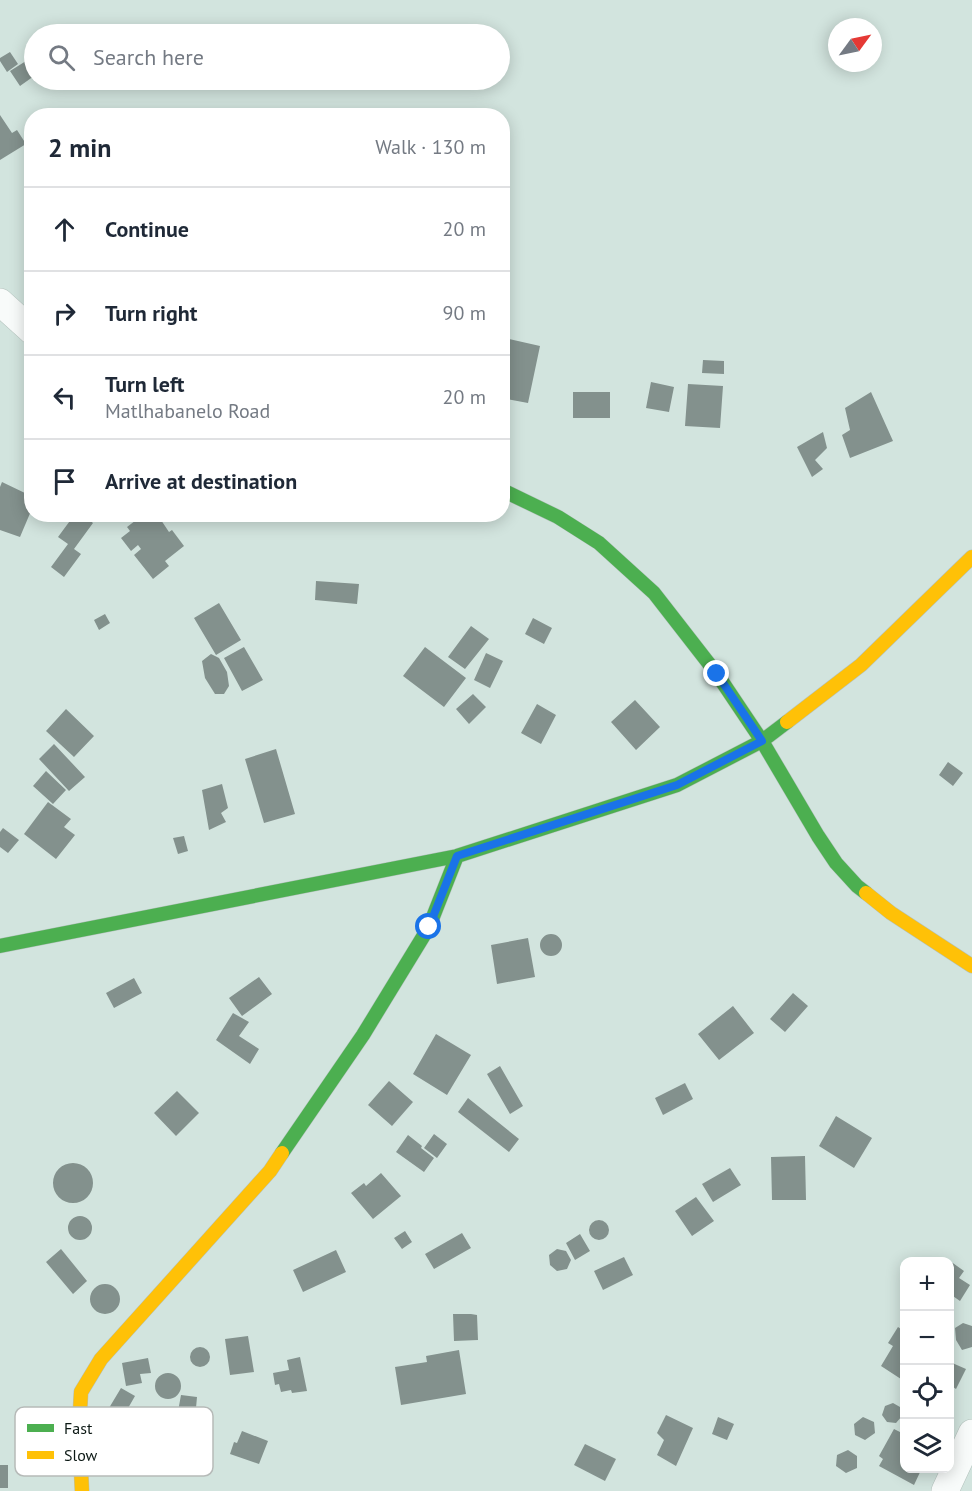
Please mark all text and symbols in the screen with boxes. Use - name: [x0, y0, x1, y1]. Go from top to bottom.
- north arrow: [828, 18, 882, 72]
- search box: [24, 24, 510, 90]
- icon: search: [45, 41, 78, 74]
- text: Search here: [93, 43, 204, 71]
- text: 2 min: [48, 131, 111, 164]
- text: Walk · 130 m: [375, 134, 486, 160]
- icon: ahead: [48, 213, 81, 246]
- text: Continue: [105, 215, 189, 243]
- text: 20 m: [443, 216, 486, 242]
- icon: right: [48, 297, 81, 330]
- text: Turn right: [105, 299, 197, 327]
- text: 90 m: [443, 300, 486, 326]
- text: Turn left: [105, 370, 185, 398]
- icon: left: [48, 381, 81, 414]
- text: 20 m: [443, 384, 486, 410]
- text: Matlhabanelo Road: [105, 398, 270, 424]
- icon: arrive: [48, 465, 81, 498]
- text: Arrive at destination: [105, 467, 297, 495]
- route end: [703, 660, 729, 686]
- route start: [415, 913, 441, 939]
- map controls: [900, 1257, 954, 1473]
- button: +: [900, 1257, 954, 1311]
- button: −: [900, 1311, 954, 1365]
- button: locate: [900, 1365, 954, 1419]
- legend: [15, 1407, 213, 1476]
- text: Fast: [64, 1418, 93, 1438]
- button: layers: [900, 1419, 954, 1473]
- text: Slow: [64, 1445, 98, 1465]

